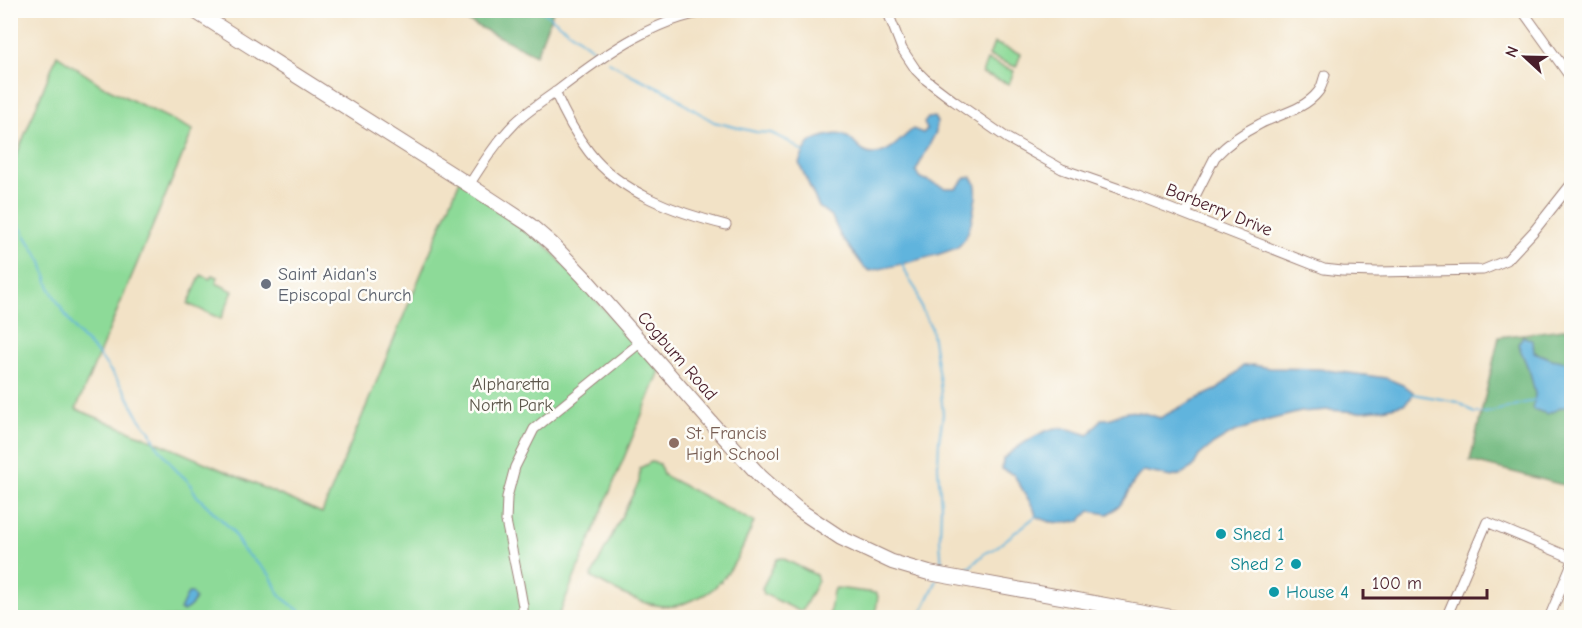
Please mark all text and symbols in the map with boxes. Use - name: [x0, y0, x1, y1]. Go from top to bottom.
- north arrow: [1495, 27, 1555, 87]
- text: N: [1502, 44, 1522, 60]
- street label: Barberry Drive: [1163, 179, 1275, 241]
- place label: Saint Aidan's Episcopal Church: [278, 264, 412, 306]
- marker: Saint Aidan's Episcopal Church: [259, 277, 273, 291]
- street label: Cogburn Road: [633, 307, 721, 405]
- park label: Alpharetta North Park: [469, 374, 553, 416]
- place label: St. Francis High School: [686, 423, 780, 465]
- marker: St. Francis High School: [667, 436, 681, 450]
- place label: Shed 1: [1233, 524, 1284, 545]
- marker: Shed 1: [1214, 527, 1228, 541]
- place label: Shed 2: [1230, 554, 1284, 575]
- marker: Shed 2: [1289, 557, 1303, 571]
- scale bar: [1363, 562, 1488, 600]
- text: 100 m: [1372, 573, 1422, 594]
- place label: House 4: [1286, 582, 1349, 603]
- marker: House 4: [1267, 585, 1281, 599]

